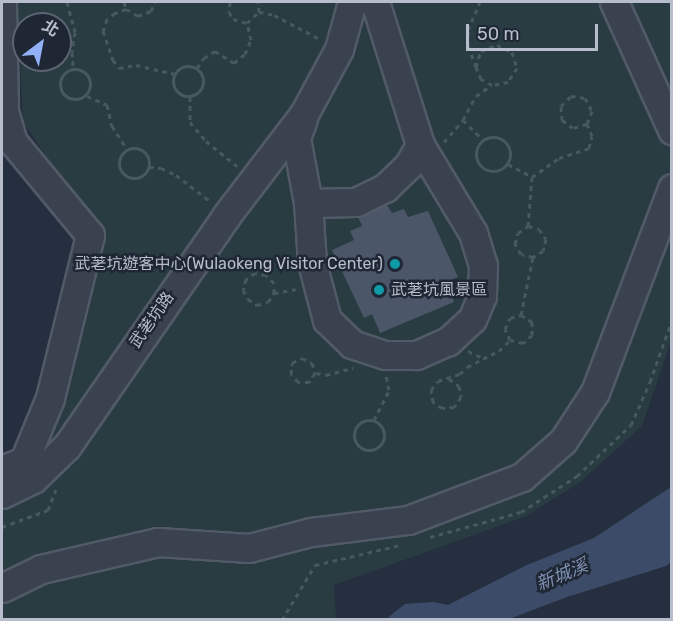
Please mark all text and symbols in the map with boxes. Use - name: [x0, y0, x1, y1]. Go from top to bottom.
- north arrow: [12, 12, 72, 72]
- scale bar: [469, 12, 601, 50]
- text: 北: [39, 16, 63, 40]
- text: 50 m: [477, 23, 520, 45]
- place label: 武荖坑遊客中心(Wulaokeng Visitor Center): [74, 254, 383, 274]
- marker: 武荖坑遊客中心(Wulaokeng Visitor Center): [388, 257, 402, 271]
- place label: 武荖坑風景區: [391, 280, 487, 300]
- marker: 武荖坑風景區: [372, 283, 386, 297]
- street label: 武荖坑路: [126, 288, 178, 352]
- water label: 新城溪: [533, 555, 591, 595]

